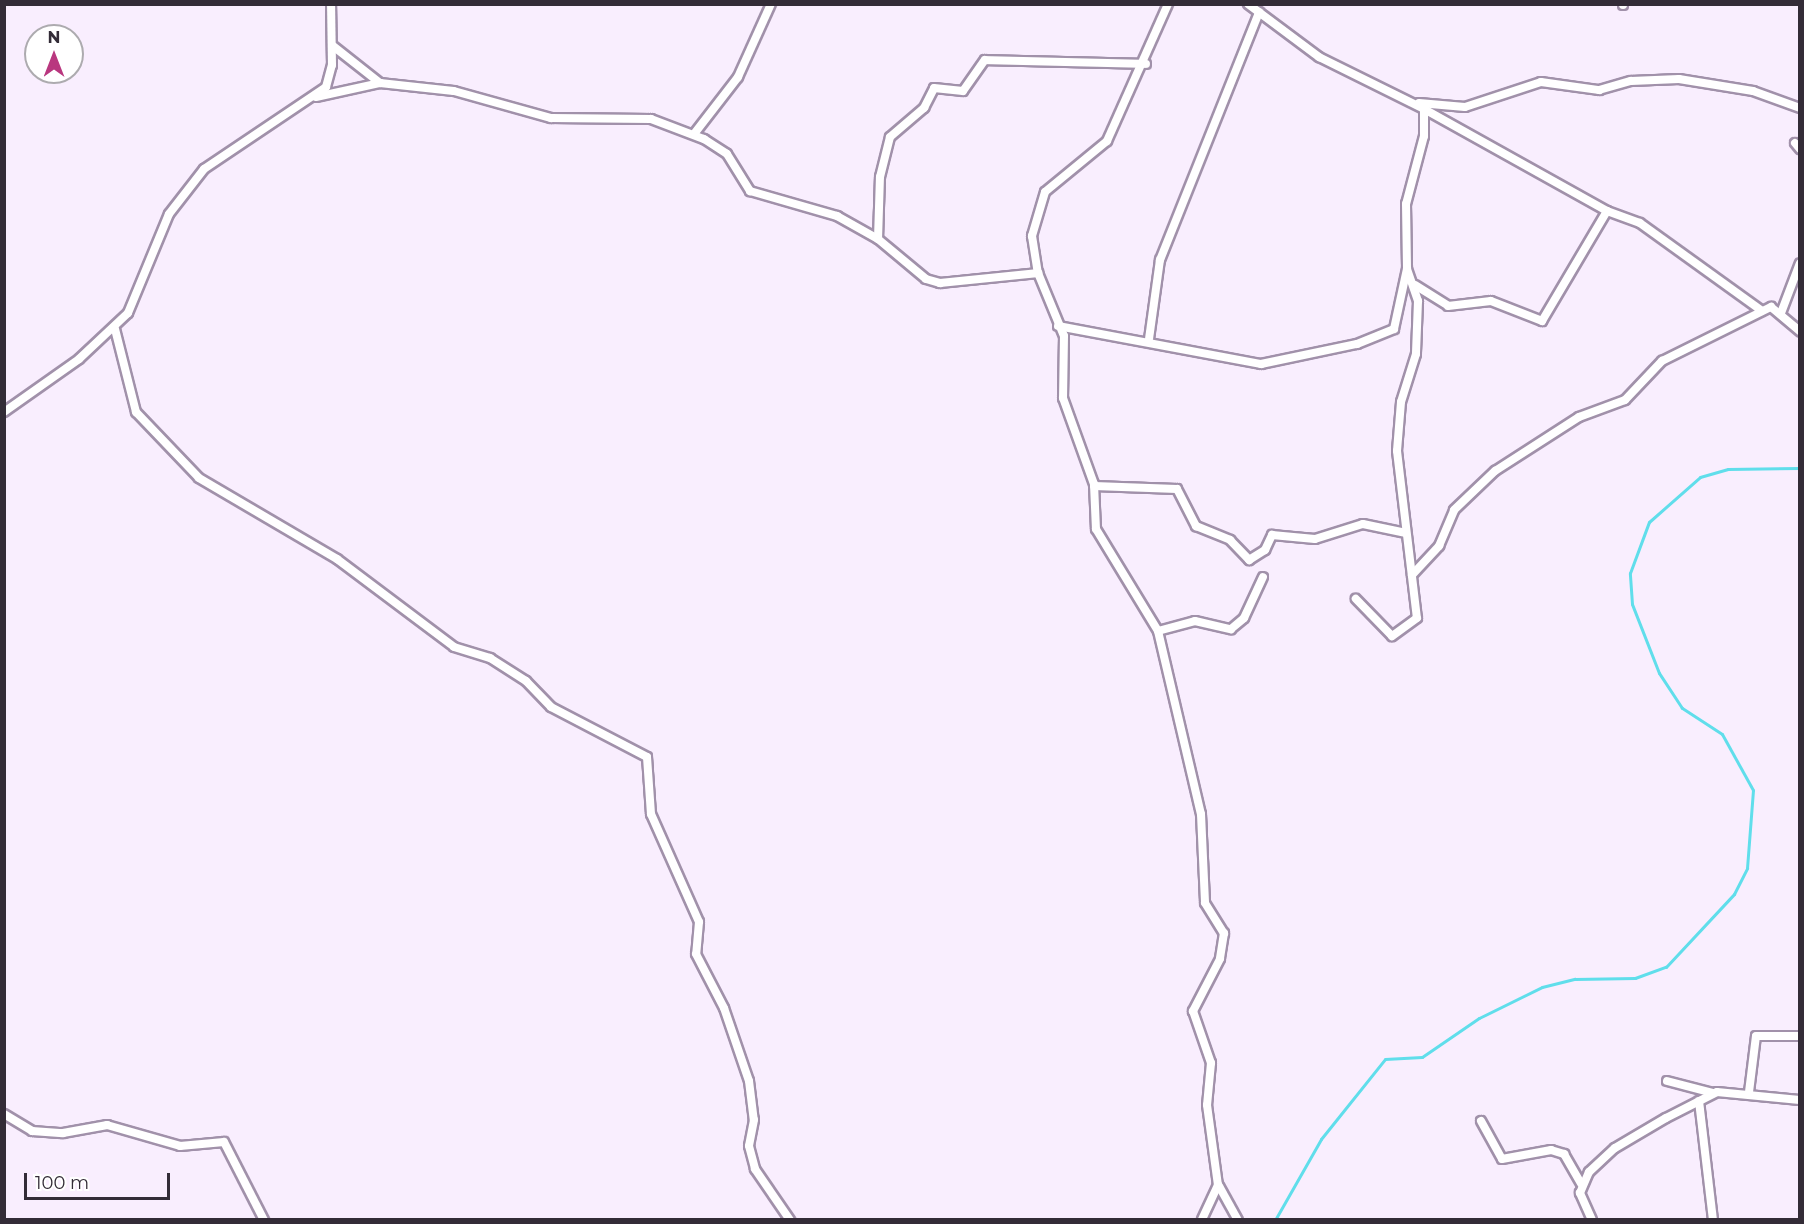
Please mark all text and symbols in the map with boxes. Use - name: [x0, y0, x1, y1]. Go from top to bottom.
- north arrow: [24, 24, 84, 84]
- text: N: [48, 28, 60, 47]
- scale bar: [27, 1161, 172, 1199]
- text: 100 m: [35, 1172, 89, 1194]

